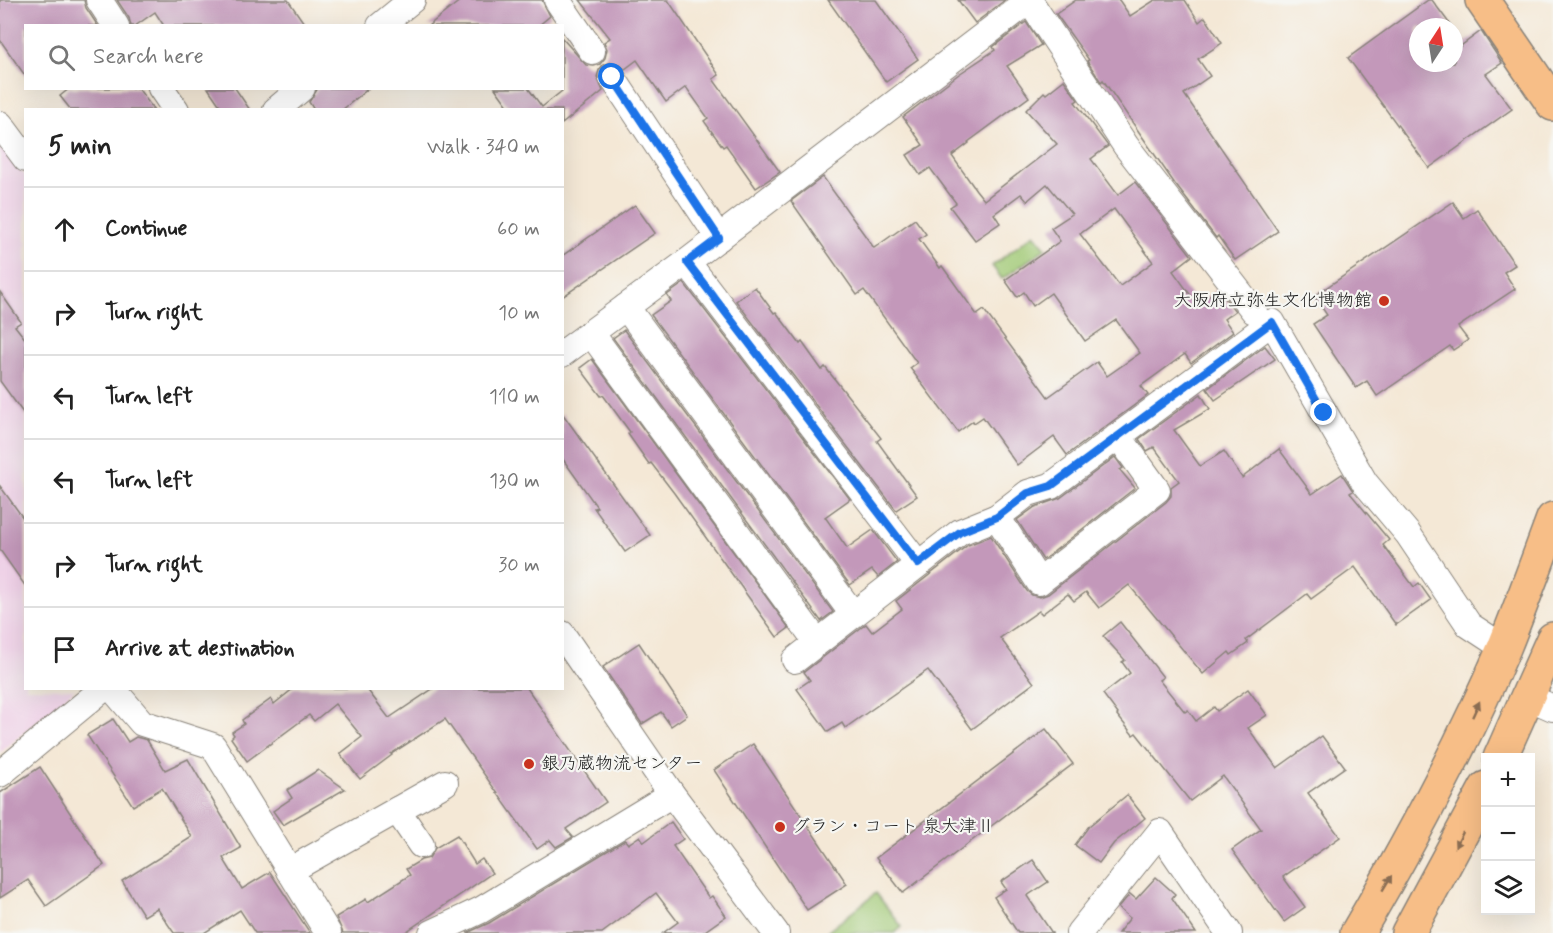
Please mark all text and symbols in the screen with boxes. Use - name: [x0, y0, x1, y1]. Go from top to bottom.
- north arrow: [1409, 18, 1463, 72]
- search box: [24, 24, 564, 90]
- icon: search: [45, 41, 78, 74]
- text: Search here: [93, 43, 204, 71]
- route start: [598, 63, 624, 89]
- text: 5 min: [48, 130, 112, 164]
- text: Walk · 340 m: [427, 134, 540, 161]
- icon: ahead: [48, 213, 81, 246]
- text: Continue: [105, 215, 187, 243]
- text: 60 m: [497, 216, 540, 243]
- place label: 大阪府立弥生文化博物館: [1174, 289, 1372, 313]
- marker: 大阪府立弥生文化博物館: [1377, 294, 1391, 308]
- icon: right: [48, 297, 81, 330]
- text: Turn right: [105, 299, 203, 327]
- text: 10 m: [498, 300, 540, 327]
- icon: left: [48, 381, 81, 414]
- text: Turn left: [105, 383, 193, 411]
- text: 110 m: [489, 384, 540, 411]
- route end: [1310, 399, 1336, 425]
- icon: left: [48, 465, 81, 498]
- text: Turn left: [105, 467, 193, 495]
- text: 130 m: [489, 468, 540, 495]
- icon: right: [48, 549, 81, 582]
- text: Turn right: [105, 551, 203, 579]
- text: 30 m: [498, 552, 540, 579]
- icon: arrive: [48, 633, 81, 666]
- text: Arrive at destination: [105, 635, 295, 663]
- one-way arrow: [1471, 701, 1480, 718]
- place label: 銀乃蔵物流センター: [541, 752, 702, 776]
- map controls: [1481, 753, 1535, 915]
- button: +: [1481, 753, 1535, 807]
- marker: 銀乃蔵物流センター: [522, 757, 536, 771]
- button: −: [1481, 807, 1535, 861]
- place label: グラン・コート 泉大津Ⅱ: [792, 815, 995, 839]
- marker: グラン・コート 泉大津Ⅱ: [773, 820, 787, 834]
- one-way arrow: [1454, 832, 1463, 849]
- button: layers: [1481, 861, 1535, 915]
- one-way arrow: [1382, 874, 1392, 891]

